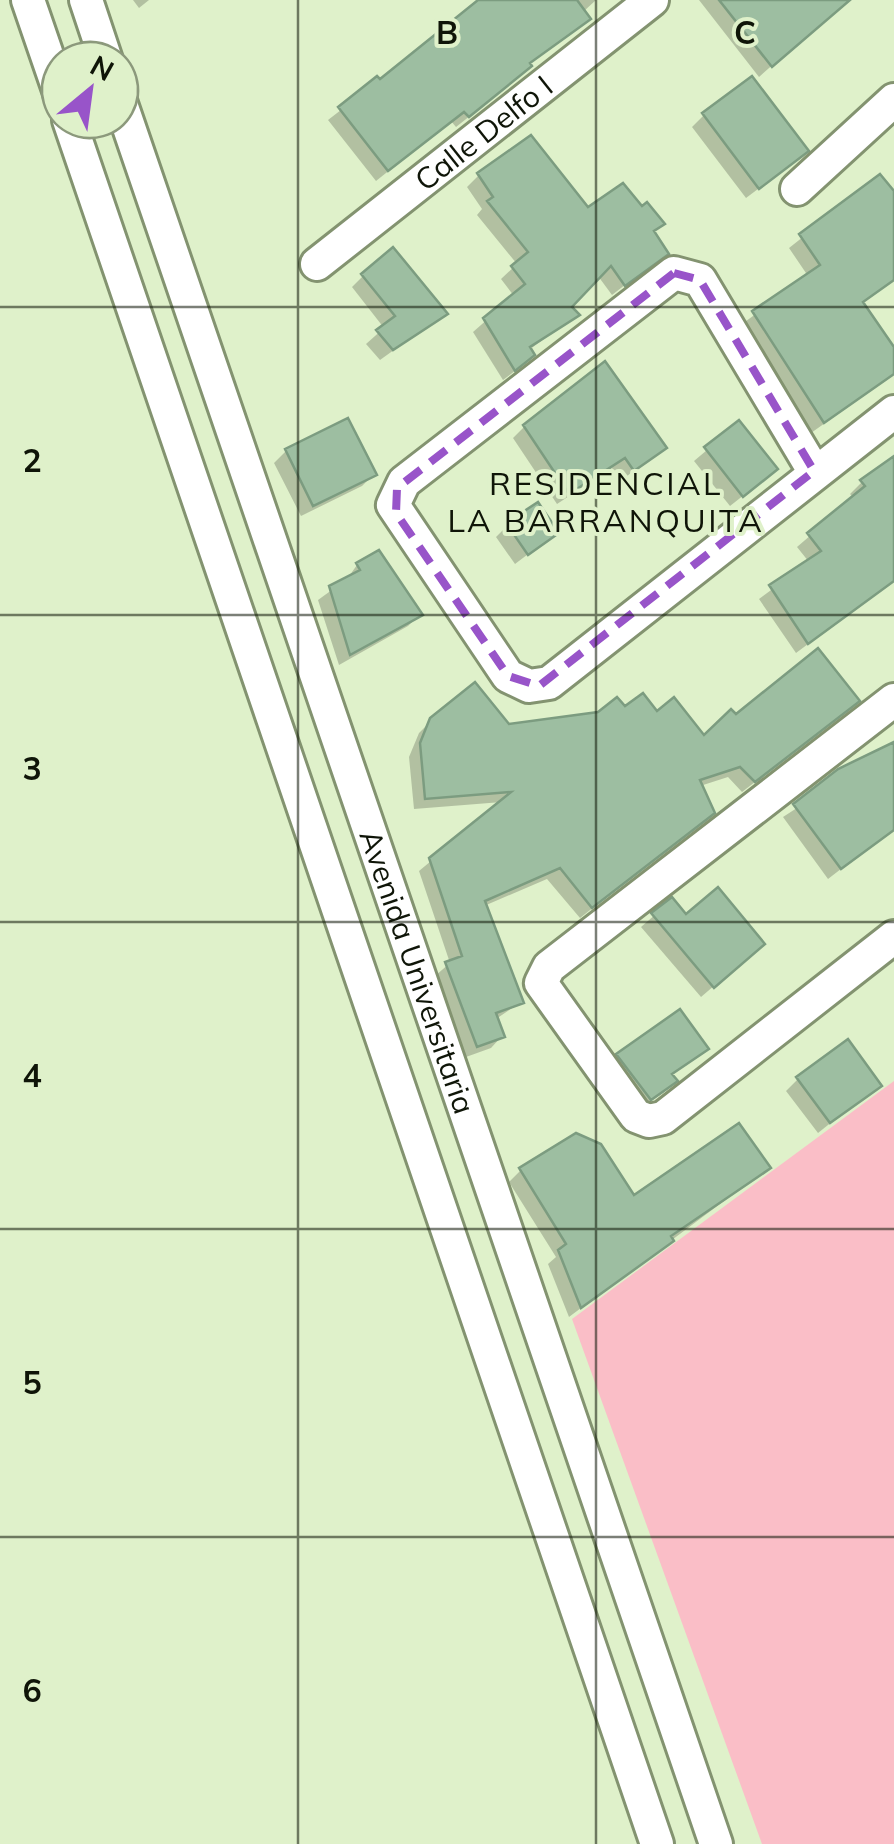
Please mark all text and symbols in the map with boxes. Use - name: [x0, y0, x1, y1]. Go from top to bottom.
- text: B: [436, 12, 458, 52]
- text: C: [734, 12, 756, 52]
- north arrow: [40, 40, 140, 140]
- text: N: [85, 47, 120, 88]
- street label: Calle Delfo I: [407, 67, 560, 199]
- text: 2: [22, 440, 42, 480]
- district label: RESIDENCIAL LA BARRANQUITA: [448, 463, 764, 540]
- text: 3: [22, 748, 42, 788]
- street label: Avenida Universitaria: [351, 824, 484, 1119]
- text: 4: [22, 1055, 42, 1095]
- text: 5: [22, 1362, 42, 1402]
- text: 6: [22, 1670, 42, 1710]

